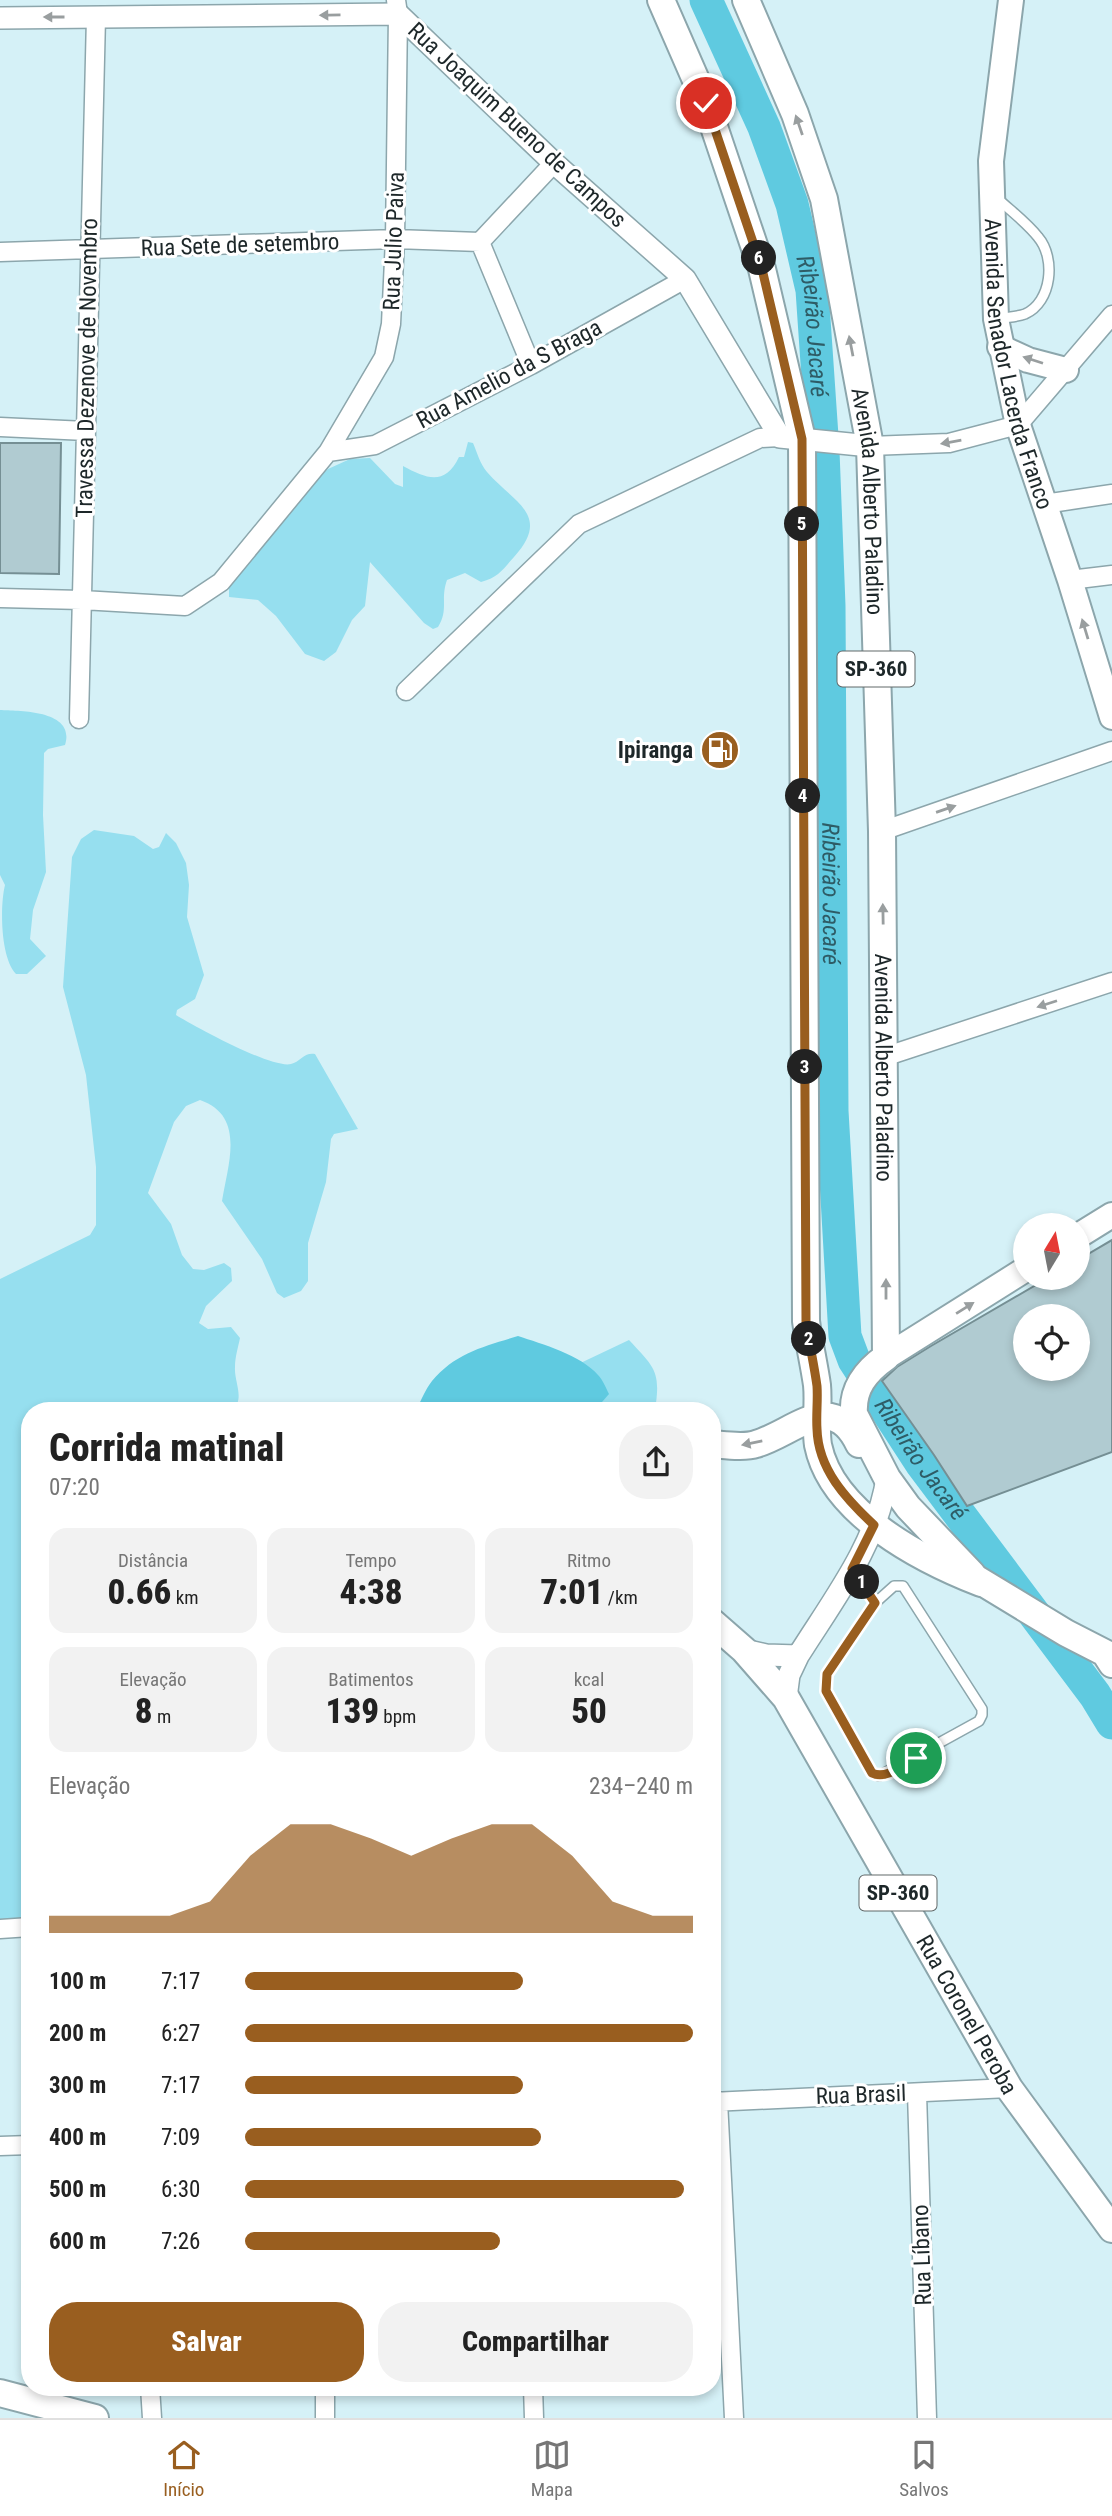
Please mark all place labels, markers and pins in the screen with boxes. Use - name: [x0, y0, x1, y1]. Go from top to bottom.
- pin: [676, 73, 736, 133]
- pin: 6: [742, 240, 776, 276]
- pin: 5: [784, 506, 820, 542]
- fuel station icon: Ipiranga: [699, 729, 741, 771]
- place label: Ipiranga: [618, 737, 693, 764]
- pin: 4: [786, 778, 820, 814]
- pin: 3: [788, 1050, 822, 1084]
- pin: 2: [792, 1322, 826, 1356]
- pin: 1: [844, 1564, 880, 1600]
- pin: [886, 1728, 946, 1788]

